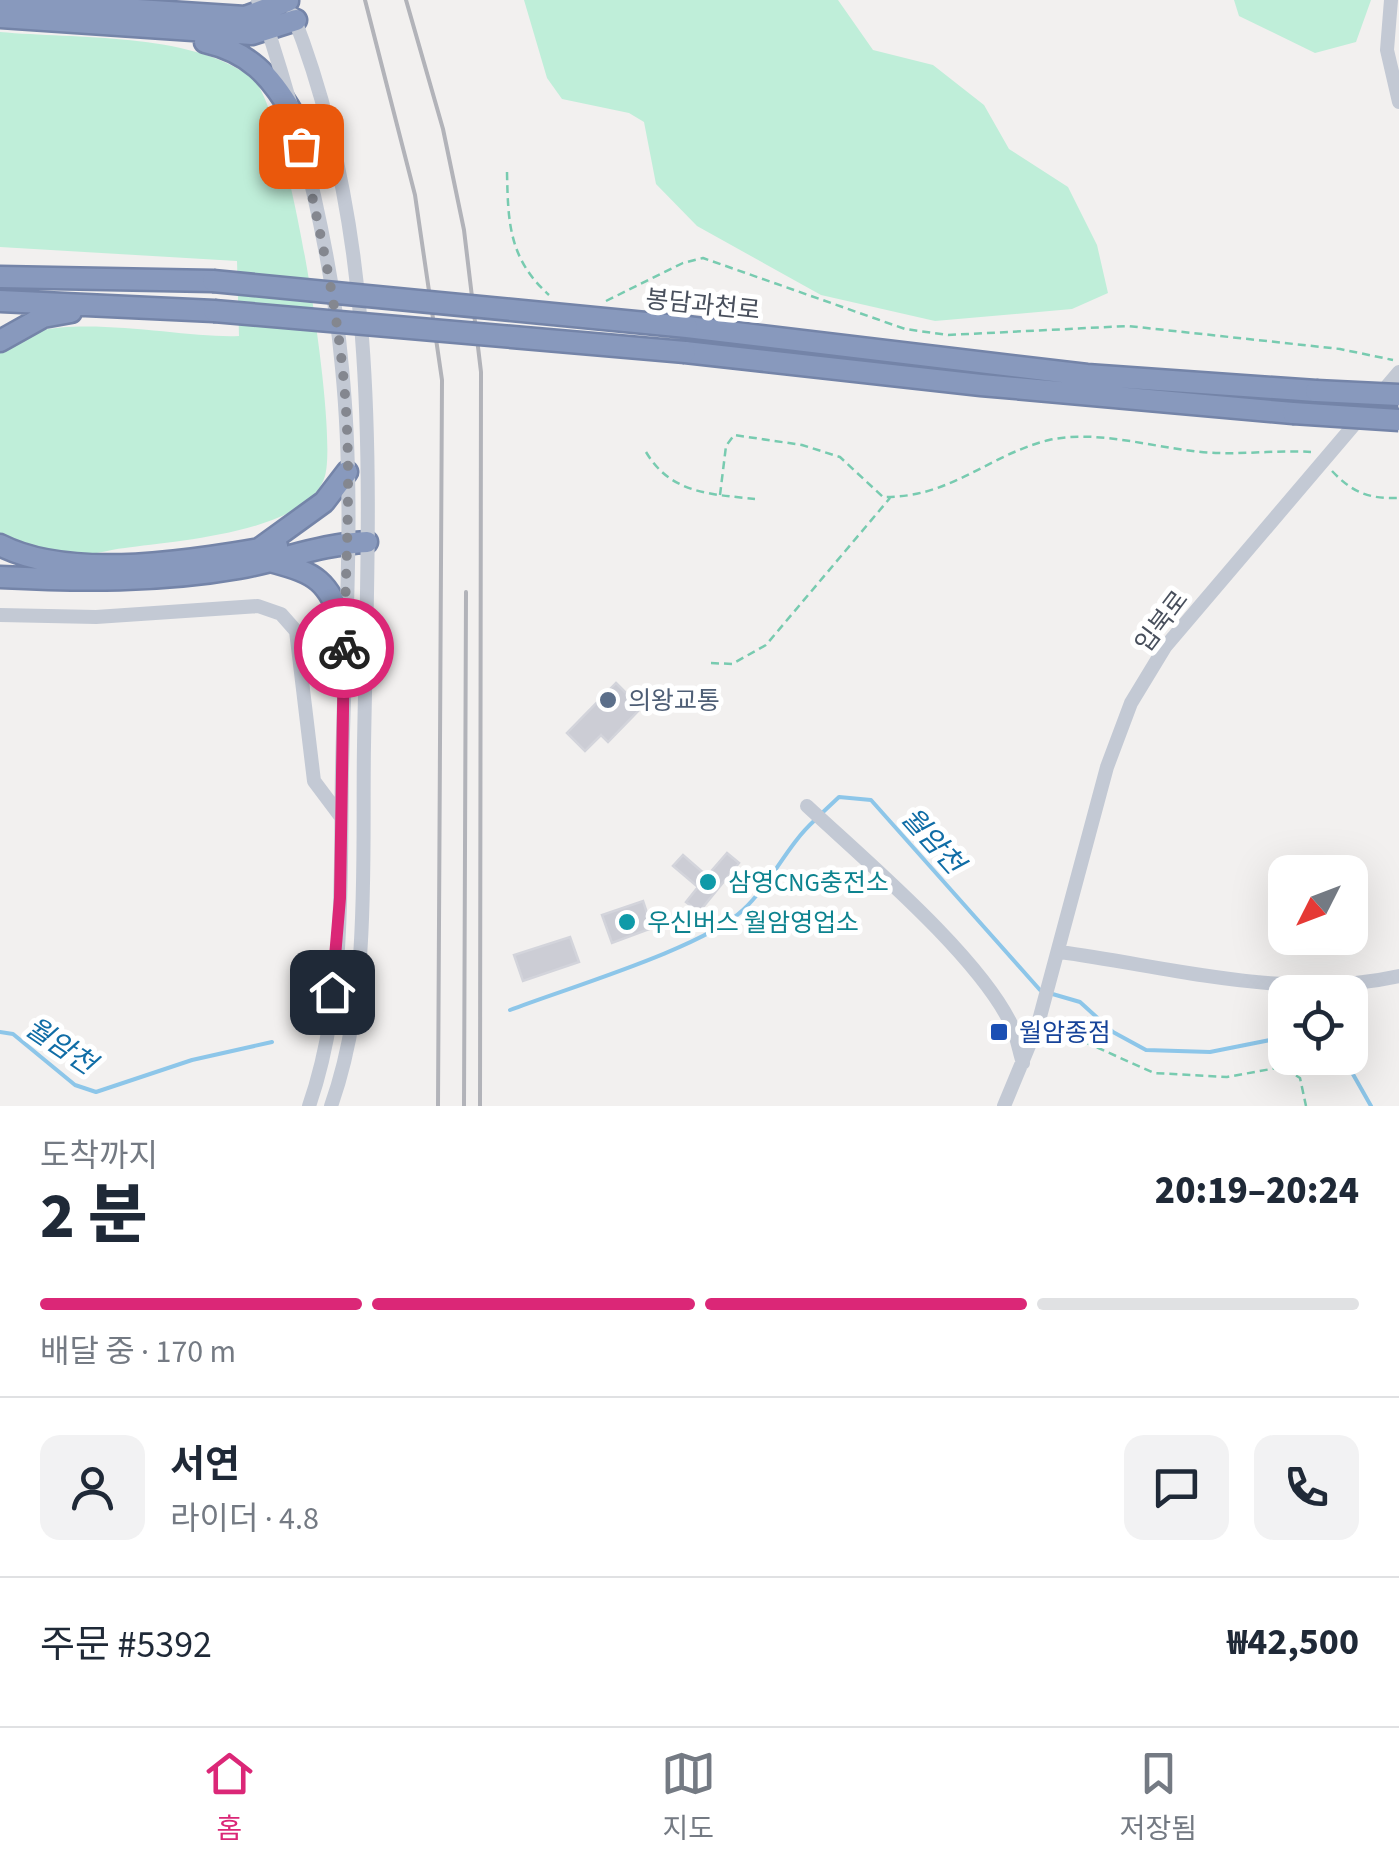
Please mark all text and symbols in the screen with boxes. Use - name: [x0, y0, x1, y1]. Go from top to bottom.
- pin: [259, 104, 344, 189]
- icon: bag: [274, 119, 329, 174]
- street label: 봉담과천로: [644, 281, 762, 329]
- street label: 입북로: [1127, 583, 1197, 660]
- courier: [294, 598, 394, 698]
- icon: bike: [317, 621, 372, 676]
- place label: 의왕교통: [628, 683, 720, 719]
- marker: 의왕교통: [597, 689, 619, 711]
- water label: 월암천: [892, 799, 975, 885]
- north arrow: [1268, 855, 1368, 955]
- map controls: [1268, 855, 1368, 1075]
- place label: 삼영CNG충전소: [728, 865, 889, 901]
- marker: 삼영CNG충전소: [697, 871, 719, 893]
- place label: 우신버스 월암영업소: [647, 905, 859, 941]
- marker: 우신버스 월암영업소: [616, 911, 638, 933]
- pin: [290, 950, 375, 1035]
- icon: home: [305, 965, 360, 1020]
- button: locate: [1268, 975, 1368, 1075]
- water label: 월암천: [17, 1008, 106, 1086]
- place label: 월암종점: [1019, 1015, 1111, 1051]
- marker: 월암종점: [988, 1021, 1010, 1043]
- text: 도착까지: [40, 1133, 158, 1179]
- text: 20:19–20:24: [1155, 1164, 1359, 1218]
- text: 2 분: [40, 1170, 148, 1263]
- text: 배달 중 · 170 m: [40, 1329, 236, 1375]
- button: person: [40, 1435, 145, 1540]
- button: chat: [1124, 1435, 1229, 1540]
- button: phone: [1254, 1435, 1359, 1540]
- text: 서연: [170, 1438, 240, 1492]
- text: 라이더 · 4.8: [170, 1496, 319, 1542]
- text: ₩42,500: [1227, 1615, 1359, 1669]
- text: 주문 #5392: [40, 1618, 212, 1672]
- tab: 홈: [202, 1746, 257, 1849]
- tab: 지도: [661, 1746, 716, 1849]
- tab: 저장됨: [1120, 1746, 1197, 1849]

